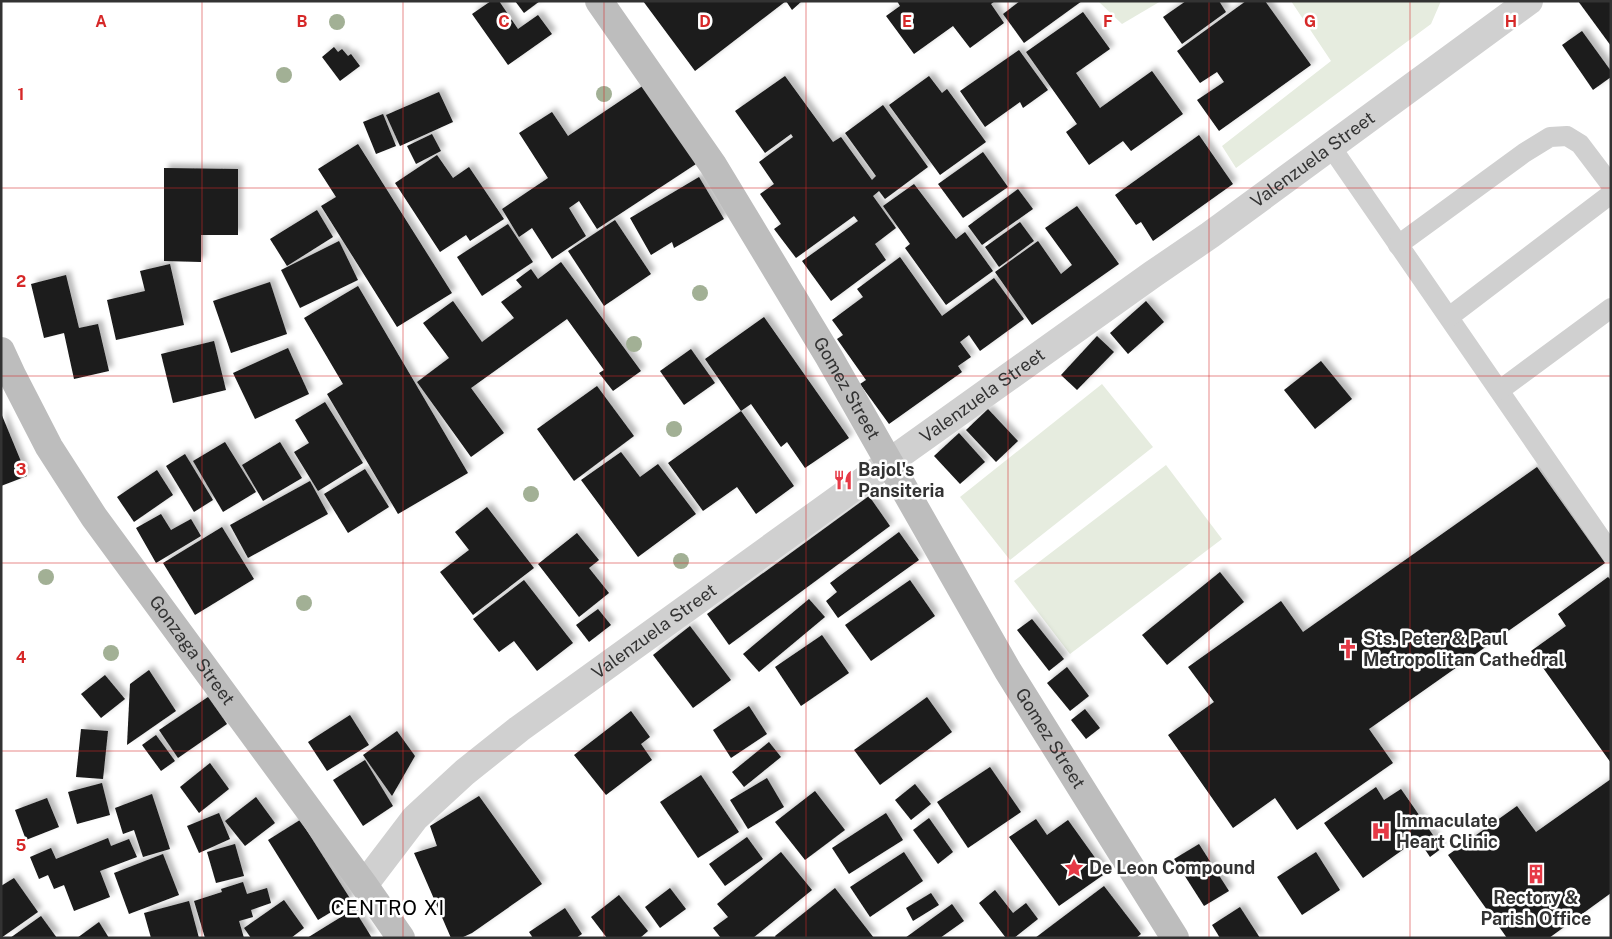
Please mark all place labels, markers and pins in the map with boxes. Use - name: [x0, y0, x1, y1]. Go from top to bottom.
- place label: Bajol's Pansiteria: [858, 459, 945, 501]
- restaurant icon: Bajol's Pansiteria: [832, 469, 854, 491]
- place label: Sts. Peter & Paul Metropolitan Cathedral: [1363, 628, 1564, 670]
- church icon: Sts. Peter & Paul Metropolitan Cathedral: [1337, 638, 1359, 660]
- place label: Immaculate Heart Clinic: [1396, 810, 1498, 852]
- hospital icon: Immaculate Heart Clinic: [1370, 820, 1392, 842]
- place icon: De Leon Compound: [1063, 857, 1085, 879]
- place label: De Leon Compound: [1089, 857, 1255, 878]
- building icon: Rectory & Parish Office: [1525, 863, 1547, 885]
- place label: Rectory & Parish Office: [1481, 887, 1591, 929]

